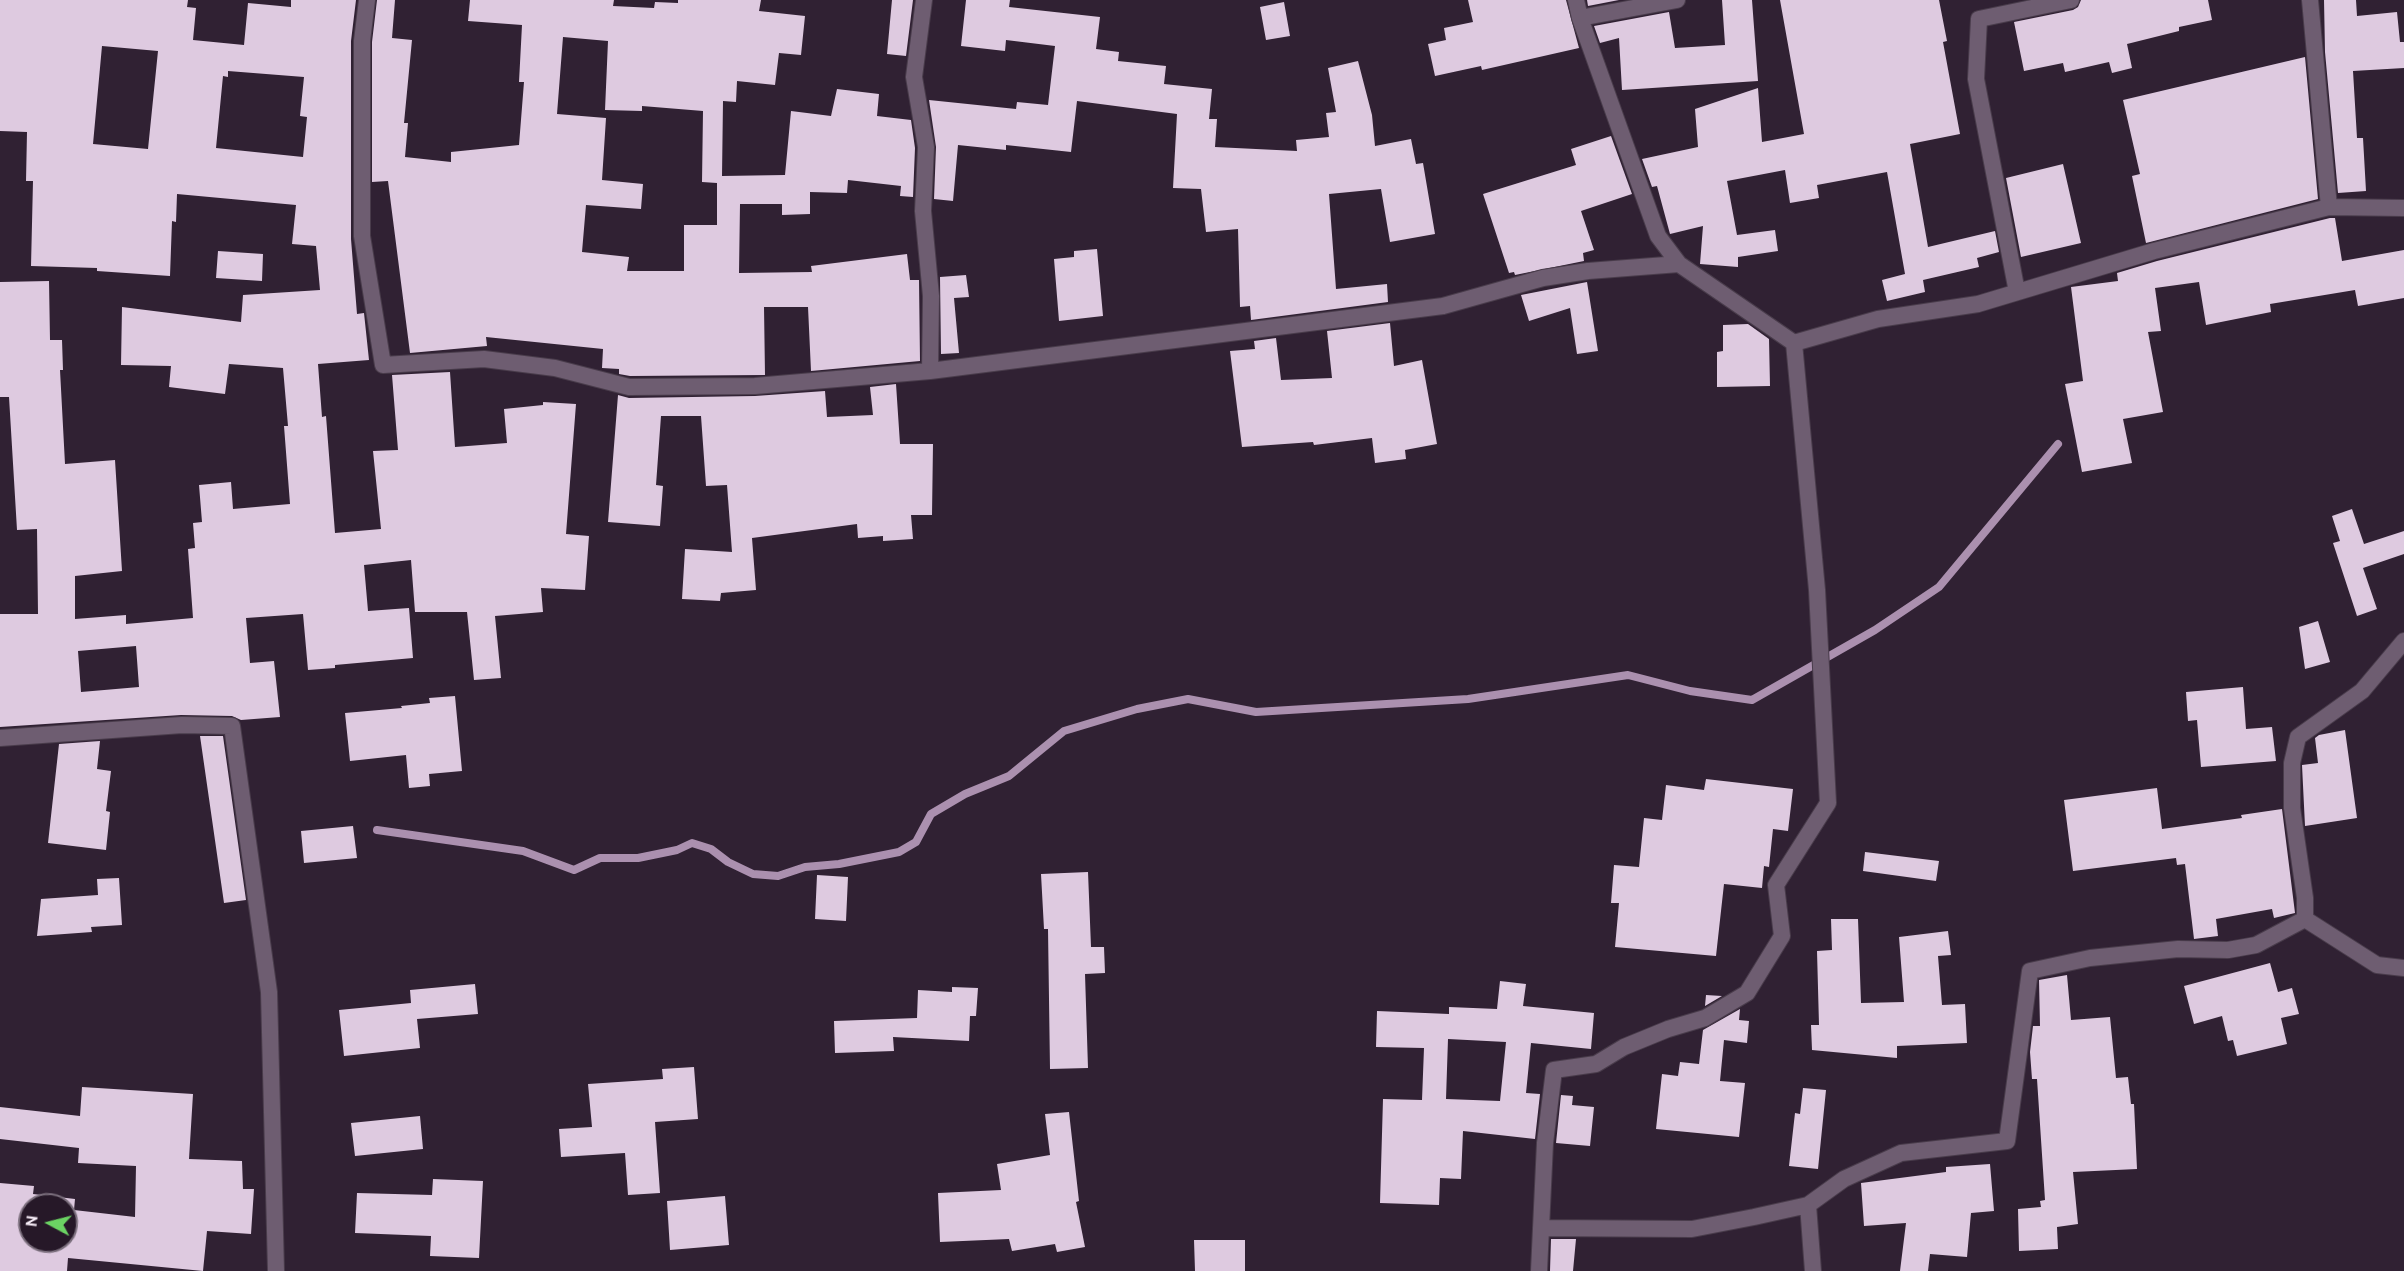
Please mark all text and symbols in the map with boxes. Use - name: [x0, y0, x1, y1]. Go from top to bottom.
- north arrow: [18, 1193, 78, 1253]
- text: N: [22, 1214, 42, 1228]

